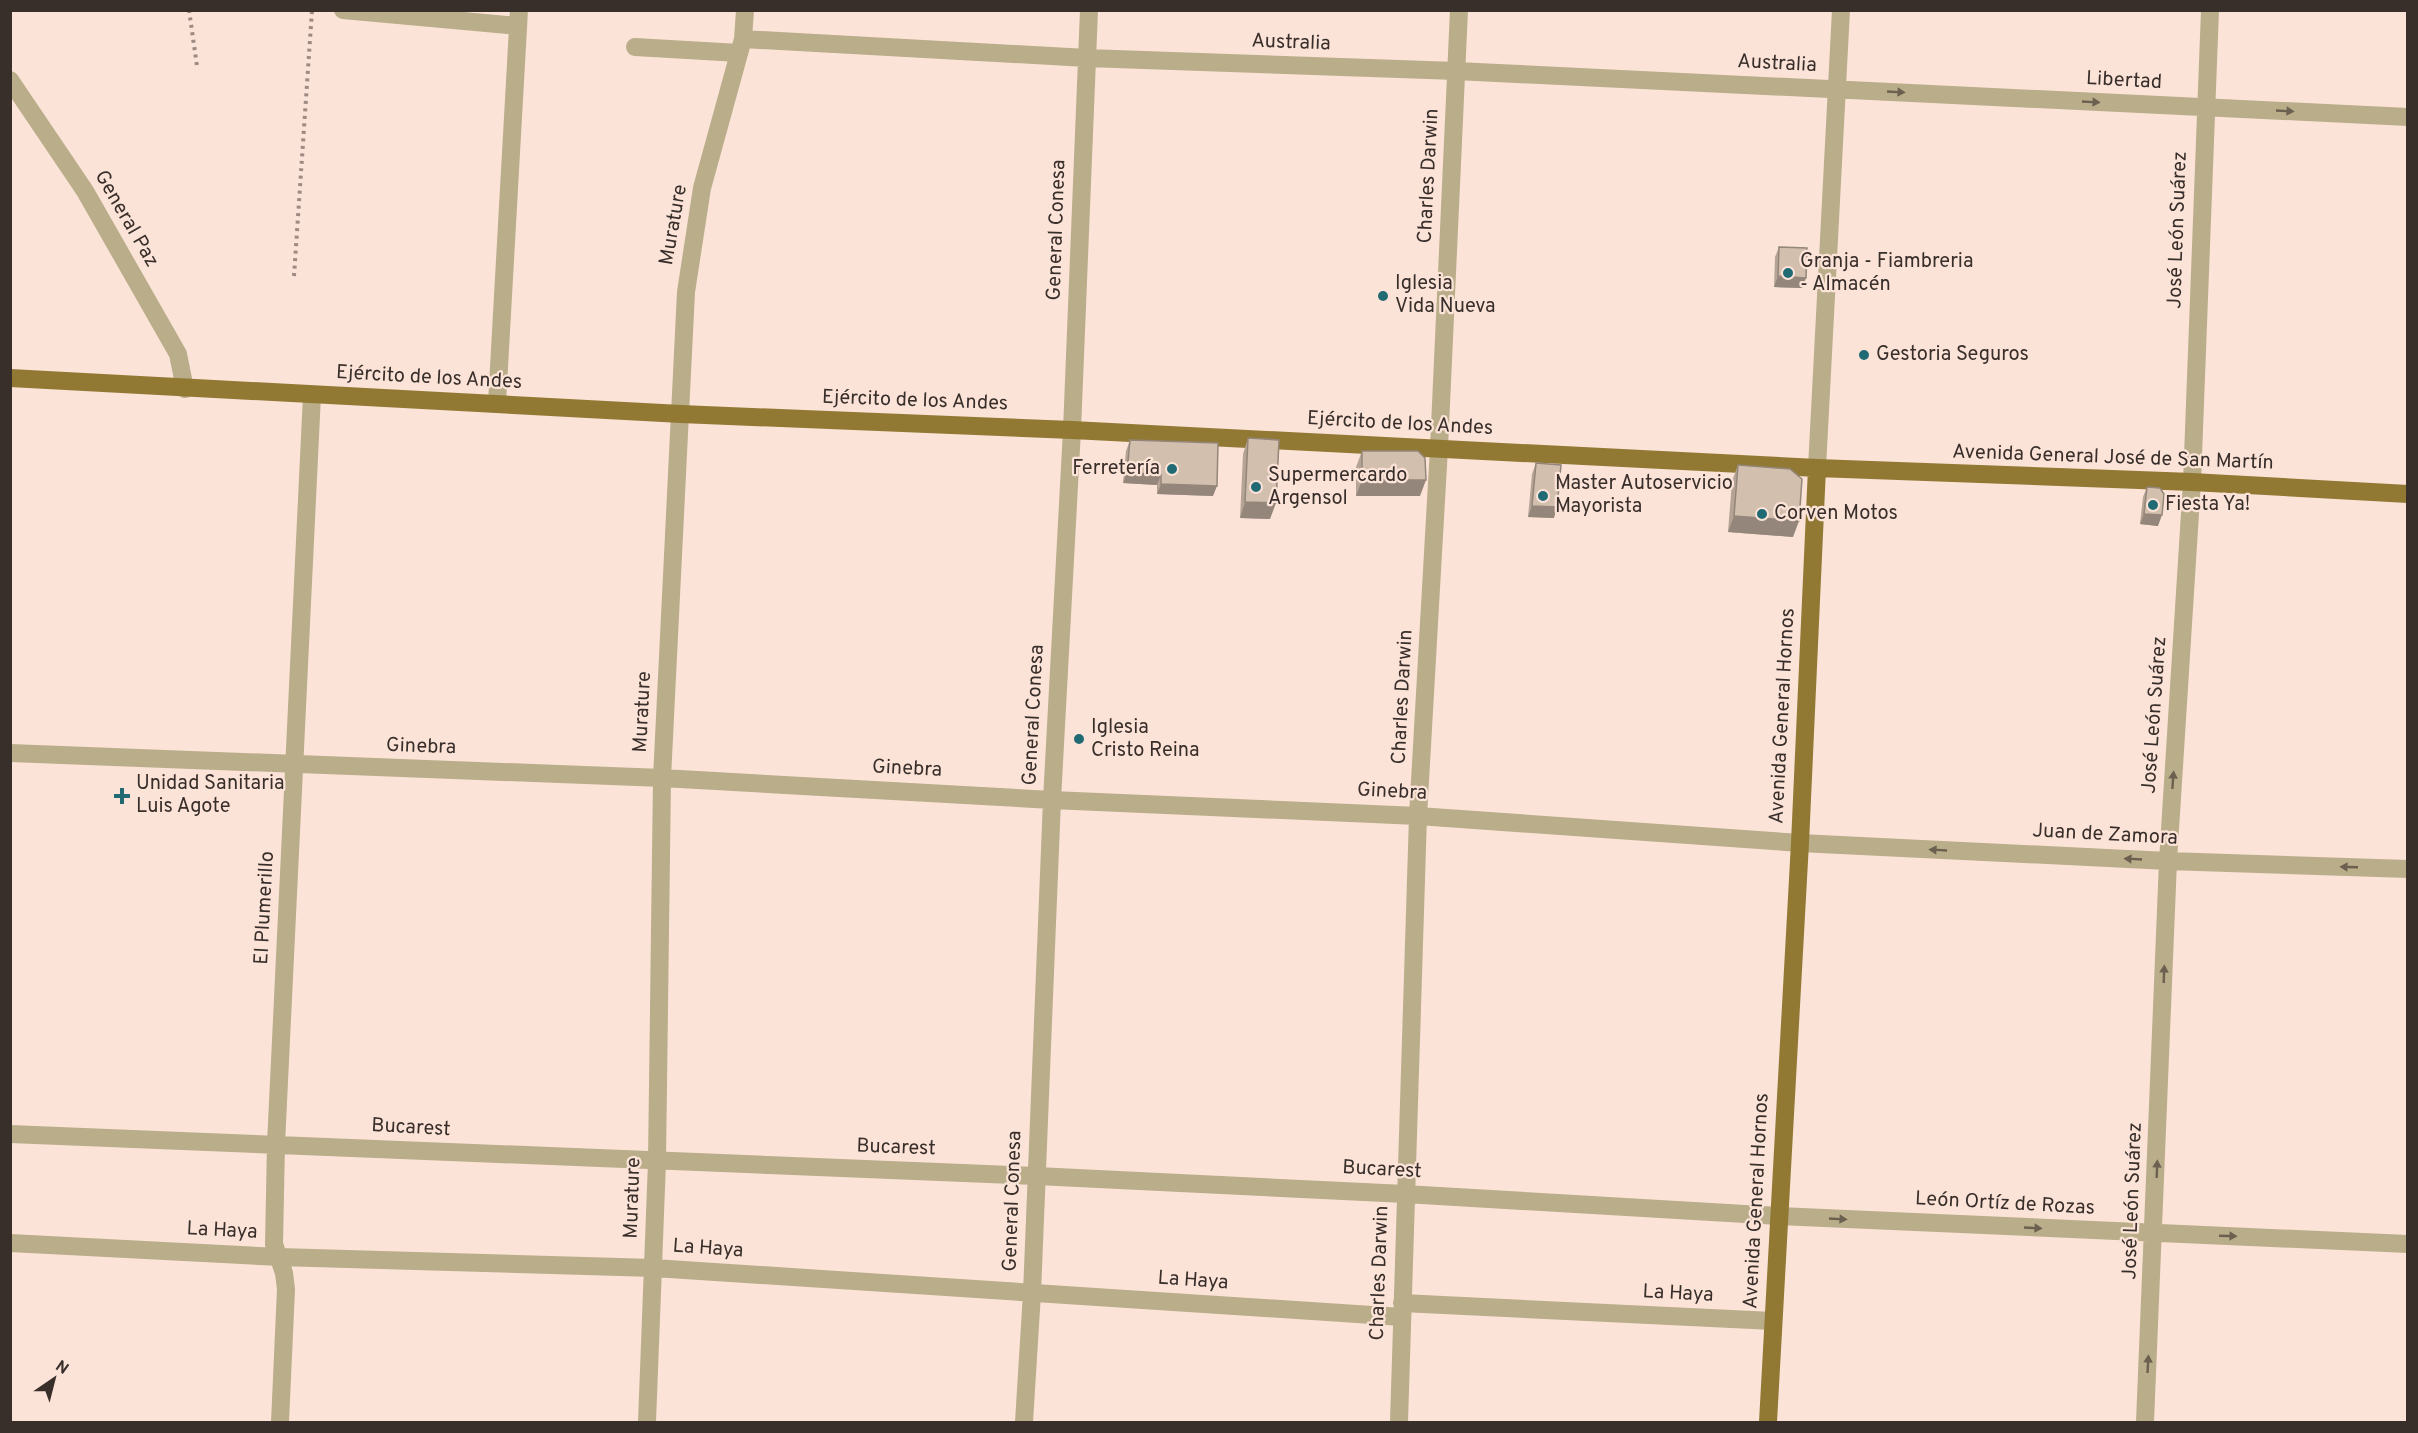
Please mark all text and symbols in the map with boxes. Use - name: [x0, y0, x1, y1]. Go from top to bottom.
- street label: Australia: [1251, 29, 1331, 57]
- street label: Australia: [1737, 49, 1817, 79]
- street label: Libertad: [2085, 66, 2163, 96]
- one-way arrow: [1886, 88, 1905, 97]
- one-way arrow: [2081, 97, 2100, 106]
- one-way arrow: [2276, 107, 2295, 116]
- street label: Charles Darwin: [1412, 108, 1446, 244]
- street label: José León Suárez: [2162, 151, 2194, 309]
- street label: General Conesa: [1042, 159, 1072, 301]
- street label: General Paz: [88, 166, 164, 272]
- street label: Murature: [654, 183, 694, 267]
- place label: Granja - Fiambreria - Almacén: [1800, 249, 1973, 298]
- marker: Granja - Fiambreria - Almacén: [1781, 266, 1795, 280]
- place label: Iglesia Vida Nueva: [1395, 271, 1496, 320]
- marker: Iglesia Vida Nueva: [1376, 289, 1390, 303]
- place label: Gestoria Seguros: [1876, 342, 2029, 368]
- marker: Gestoria Seguros: [1857, 348, 1871, 362]
- street label: Ejército de los Andes: [335, 360, 523, 396]
- street label: Ejército de los Andes: [821, 385, 1009, 417]
- street label: Ejército de los Andes: [1306, 406, 1494, 442]
- street label: Avenida General José de San Martín: [1952, 439, 2274, 477]
- place label: Ferretería: [1072, 456, 1160, 482]
- marker: Ferretería: [1165, 462, 1179, 476]
- place label: Supermercardo Argensol: [1268, 463, 1407, 512]
- place label: Master Autoservicio Mayorista: [1555, 471, 1733, 520]
- marker: Supermercardo Argensol: [1249, 480, 1263, 494]
- marker: Master Autoservicio Mayorista: [1536, 489, 1550, 503]
- place label: Fiesta Ya!: [2165, 492, 2250, 518]
- marker: Fiesta Ya!: [2146, 498, 2160, 512]
- place label: Corven Motos: [1774, 501, 1898, 527]
- marker: Corven Motos: [1755, 507, 1769, 521]
- street label: Avenida General Hornos: [1764, 607, 1802, 825]
- street label: Charles Darwin: [1386, 629, 1420, 765]
- street label: José León Suárez: [2137, 635, 2173, 795]
- street label: General Conesa: [1017, 644, 1051, 786]
- street label: Murature: [628, 671, 658, 753]
- place label: Iglesia Cristo Reina: [1091, 715, 1200, 764]
- marker: Iglesia Cristo Reina: [1072, 732, 1086, 746]
- street label: Ginebra: [385, 733, 457, 761]
- street label: Ginebra: [871, 754, 943, 784]
- one-way arrow: [2169, 770, 2178, 789]
- place label: Unidad Sanitaria Luis Agote: [136, 771, 285, 820]
- street label: Ginebra: [1356, 777, 1428, 807]
- marker: Unidad Sanitaria Luis Agote: [113, 787, 131, 805]
- street label: Juan de Zamora: [2032, 818, 2178, 852]
- one-way arrow: [1929, 845, 1948, 854]
- street label: El Plumerillo: [249, 851, 281, 965]
- one-way arrow: [2124, 855, 2143, 864]
- one-way arrow: [2340, 863, 2359, 872]
- one-way arrow: [2159, 965, 2169, 984]
- street label: Avenida General Hornos: [1738, 1092, 1776, 1310]
- street label: Bucarest: [371, 1113, 451, 1143]
- street label: José León Suárez: [2117, 1122, 2149, 1280]
- street label: General Conesa: [998, 1130, 1028, 1272]
- street label: Bucarest: [856, 1134, 936, 1162]
- street label: Bucarest: [1342, 1155, 1422, 1185]
- street label: Murature: [619, 1157, 647, 1239]
- one-way arrow: [2152, 1160, 2162, 1179]
- street label: León Ortíz de Rozas: [1914, 1186, 2096, 1222]
- street label: Charles Darwin: [1365, 1205, 1395, 1341]
- one-way arrow: [1828, 1214, 1847, 1224]
- street label: La Haya: [186, 1216, 258, 1246]
- one-way arrow: [2023, 1223, 2042, 1232]
- one-way arrow: [2218, 1231, 2237, 1241]
- street label: La Haya: [672, 1234, 744, 1264]
- street label: La Haya: [1157, 1266, 1229, 1296]
- street label: La Haya: [1642, 1279, 1714, 1309]
- north arrow: [24, 1349, 84, 1409]
- one-way arrow: [2144, 1355, 2153, 1374]
- text: N: [51, 1357, 72, 1380]

